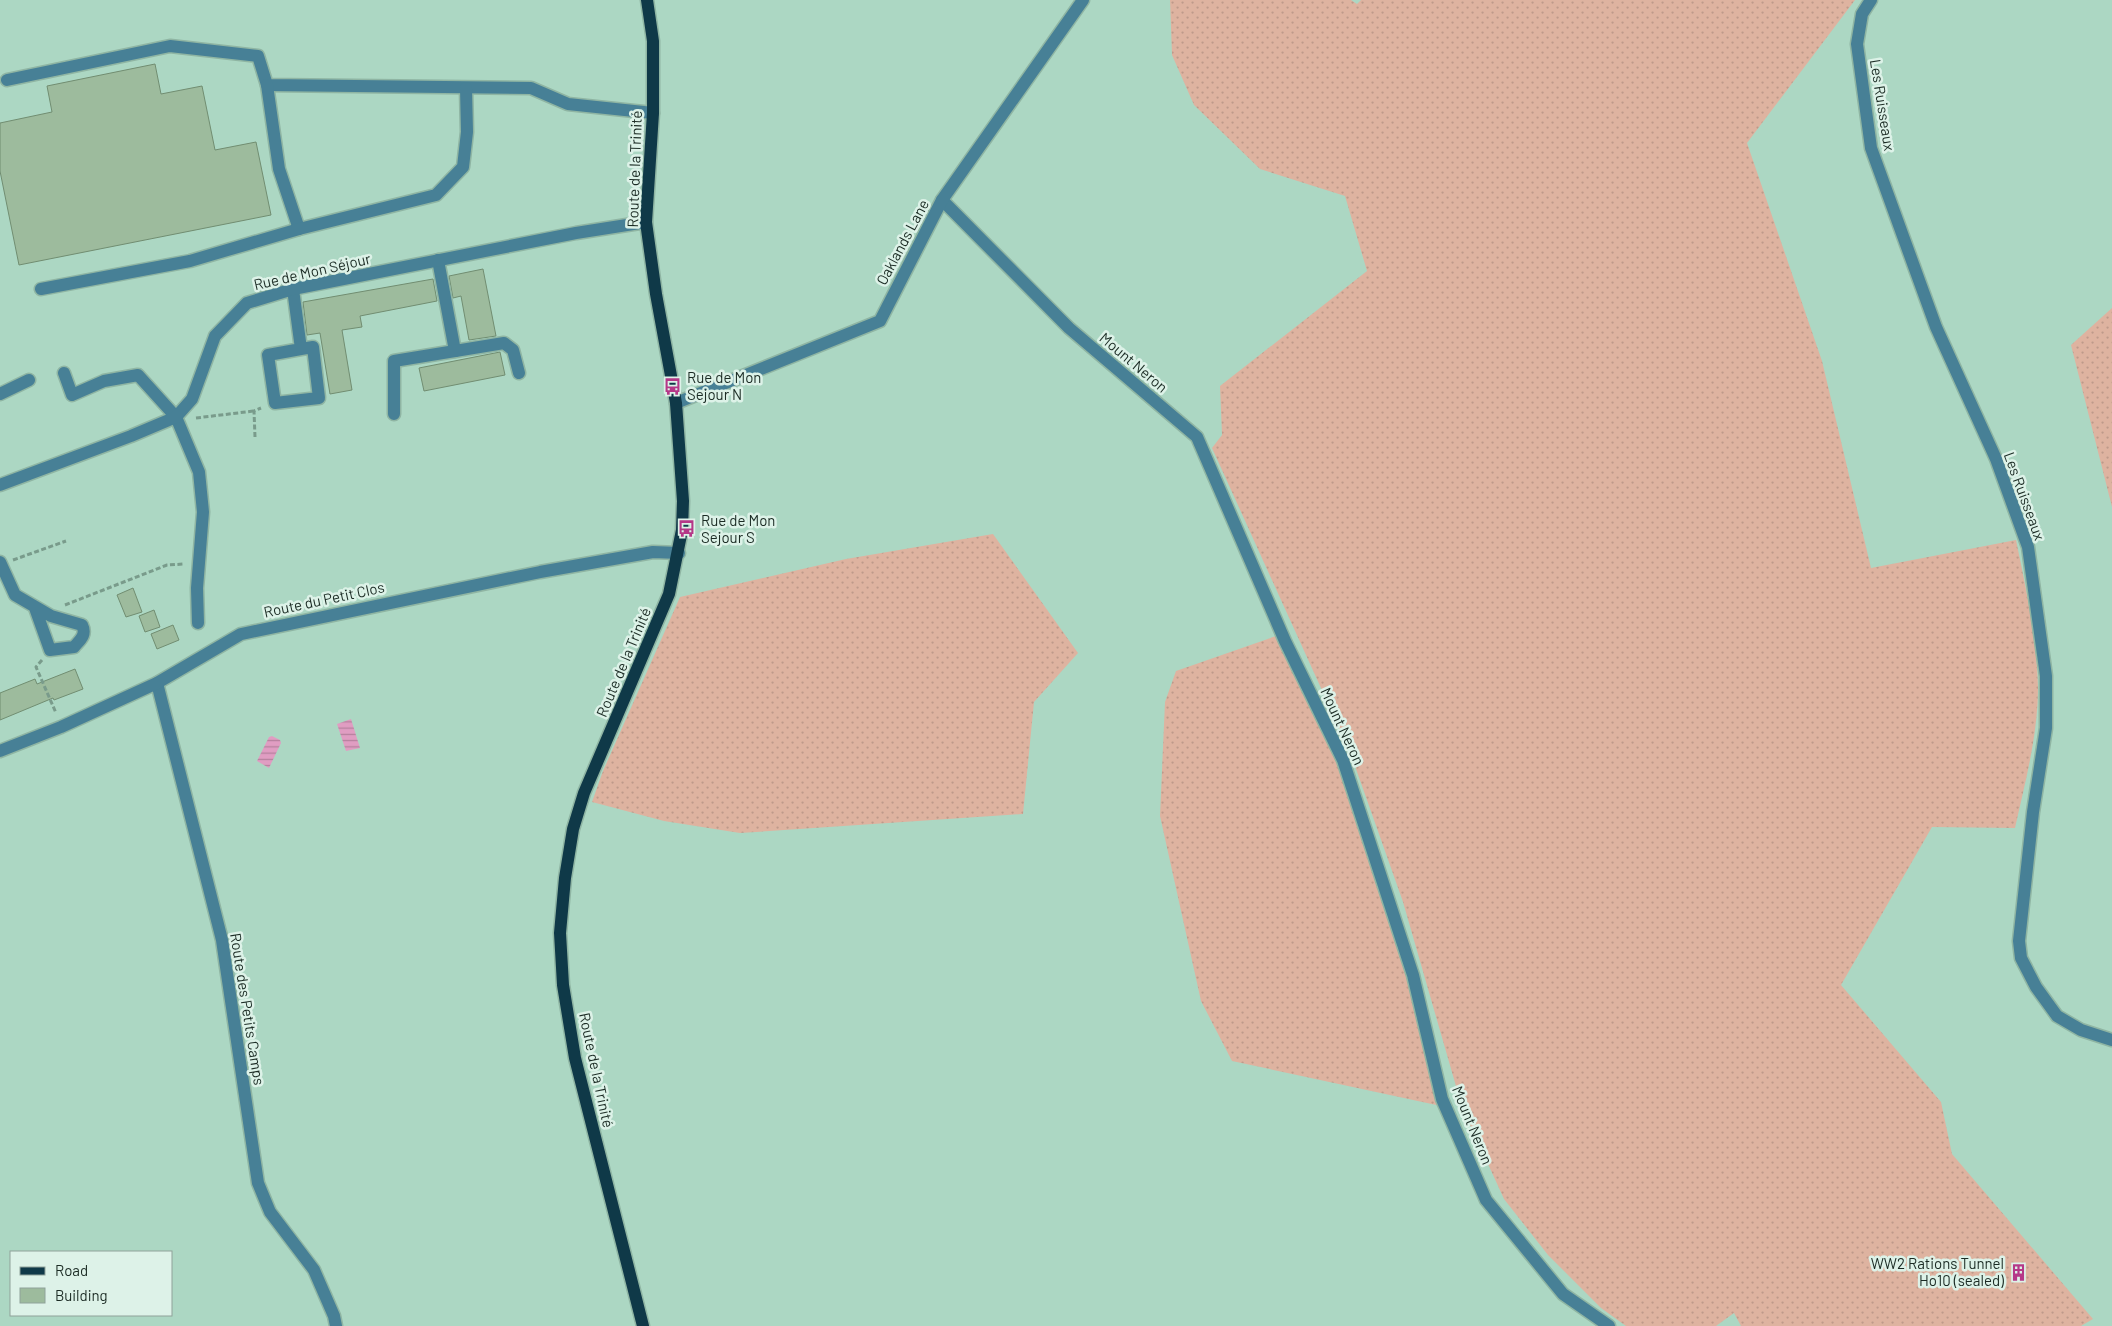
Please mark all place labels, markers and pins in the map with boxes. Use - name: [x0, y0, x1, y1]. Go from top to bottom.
- place label: Rue de Mon Sejour N: [687, 368, 761, 403]
- bus stop icon: Rue de Mon Sejour N: [663, 376, 683, 396]
- place label: Rue de Mon Sejour S: [701, 511, 775, 546]
- bus stop icon: Rue de Mon Sejour S: [677, 519, 697, 539]
- place label: WW2 Rations Tunnel Ho10 (sealed): [1871, 1254, 2004, 1289]
- building icon: WW2 Rations Tunnel Ho10 (sealed): [2008, 1262, 2028, 1282]

